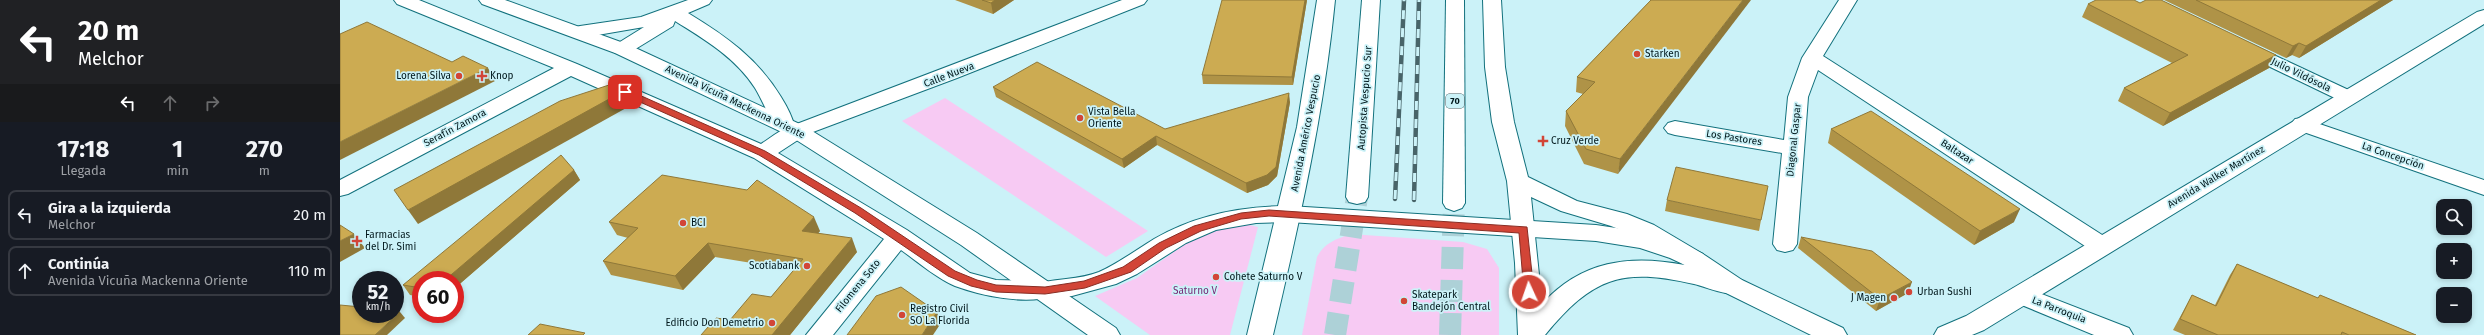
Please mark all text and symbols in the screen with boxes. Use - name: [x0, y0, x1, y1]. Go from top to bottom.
- text: 20 m: [78, 14, 139, 47]
- icon: left: [12, 16, 64, 68]
- street label: Autopista Vespucio Sur: [1355, 45, 1375, 150]
- text: Melchor: [78, 48, 144, 70]
- place label: Starken: [1645, 48, 1680, 60]
- marker: Starken: [1632, 49, 1642, 59]
- street label: Julio Vildósola: [2269, 55, 2333, 95]
- street label: Calle Nueva: [922, 60, 976, 90]
- street label: Avenida Vicuña Mackenna Oriente: [663, 63, 807, 141]
- place label: Lorena Silva: [396, 70, 451, 82]
- place label: Knop: [490, 70, 514, 82]
- marker: Lorena Silva: [454, 71, 464, 81]
- marker: Knop: [477, 71, 487, 81]
- street label: Avenida Américo Vespucio: [1289, 73, 1323, 193]
- pin: [608, 75, 642, 109]
- icon: arrive: [614, 81, 636, 103]
- icon: left: [117, 92, 139, 114]
- icon: ahead: [159, 92, 181, 114]
- icon: right: [201, 92, 223, 114]
- road number: 70: [1446, 94, 1464, 108]
- street label: Diagonal Gaspar: [1784, 103, 1804, 177]
- street label: Serafín Zamora: [421, 106, 488, 149]
- place label: Vista Bella Oriente: [1088, 106, 1135, 130]
- marker: Vista Bella Oriente: [1075, 113, 1085, 123]
- street label: Los Pastores: [1705, 128, 1763, 148]
- text: 17:18: [57, 135, 109, 163]
- text: 1: [172, 135, 183, 163]
- text: 270: [246, 135, 283, 163]
- place label: Cruz Verde: [1551, 135, 1599, 147]
- marker: Cruz Verde: [1538, 136, 1548, 146]
- street label: Baltazar: [1938, 137, 1976, 167]
- street label: La Concepción: [2360, 140, 2426, 172]
- street label: Avenida Walker Martínez: [2165, 142, 2267, 211]
- text: Llegada: [60, 163, 106, 178]
- text: min: [166, 163, 189, 178]
- text: m: [259, 163, 270, 178]
- text: Gira a la izquierda: [48, 199, 171, 217]
- map controls: [2436, 199, 2472, 323]
- button: search: [2436, 199, 2472, 235]
- icon: left: [14, 204, 36, 226]
- text: 20 m: [293, 206, 326, 224]
- text: Melchor: [48, 217, 95, 232]
- place label: BCI: [691, 217, 706, 229]
- marker: BCI: [678, 218, 688, 228]
- place label: Farmacias del Dr. Simi: [365, 229, 416, 253]
- marker: Farmacias del Dr. Simi: [352, 236, 362, 246]
- button: +: [2436, 243, 2472, 279]
- text: Continúa: [48, 255, 109, 273]
- street label: Filomena Soto: [833, 257, 883, 315]
- icon: ahead: [14, 260, 36, 282]
- place label: Scotiabank: [749, 260, 800, 272]
- marker: Scotiabank: [802, 261, 812, 271]
- text: 110 m: [288, 262, 326, 280]
- speed limit sign: 60: [412, 271, 464, 323]
- place label: Cohete Saturno V: [1224, 271, 1303, 283]
- position arrow: [1508, 271, 1550, 313]
- marker: Cohete Saturno V: [1211, 272, 1221, 282]
- text: Avenida Vicuña Mackenna Oriente: [48, 273, 248, 288]
- text: 52: [368, 280, 388, 304]
- park label: Saturno V: [1173, 285, 1217, 297]
- place label: Urban Sushi: [1917, 286, 1972, 298]
- marker: Urban Sushi: [1904, 287, 1914, 297]
- button: −: [2436, 287, 2472, 323]
- place label: Skatepark Bandejón Central: [1412, 289, 1490, 313]
- place label: J Magen: [1851, 292, 1886, 304]
- marker: J Magen: [1889, 293, 1899, 303]
- street label: La Parroquia: [2030, 294, 2088, 326]
- marker: Skatepark Bandejón Central: [1399, 296, 1409, 306]
- text: km/h: [366, 301, 390, 313]
- place label: Registro Civil SO La Florida: [910, 303, 970, 327]
- marker: Registro Civil SO La Florida: [897, 310, 907, 320]
- place label: Edificio Don Demetrio: [665, 317, 764, 329]
- marker: Edificio Don Demetrio: [767, 318, 777, 328]

